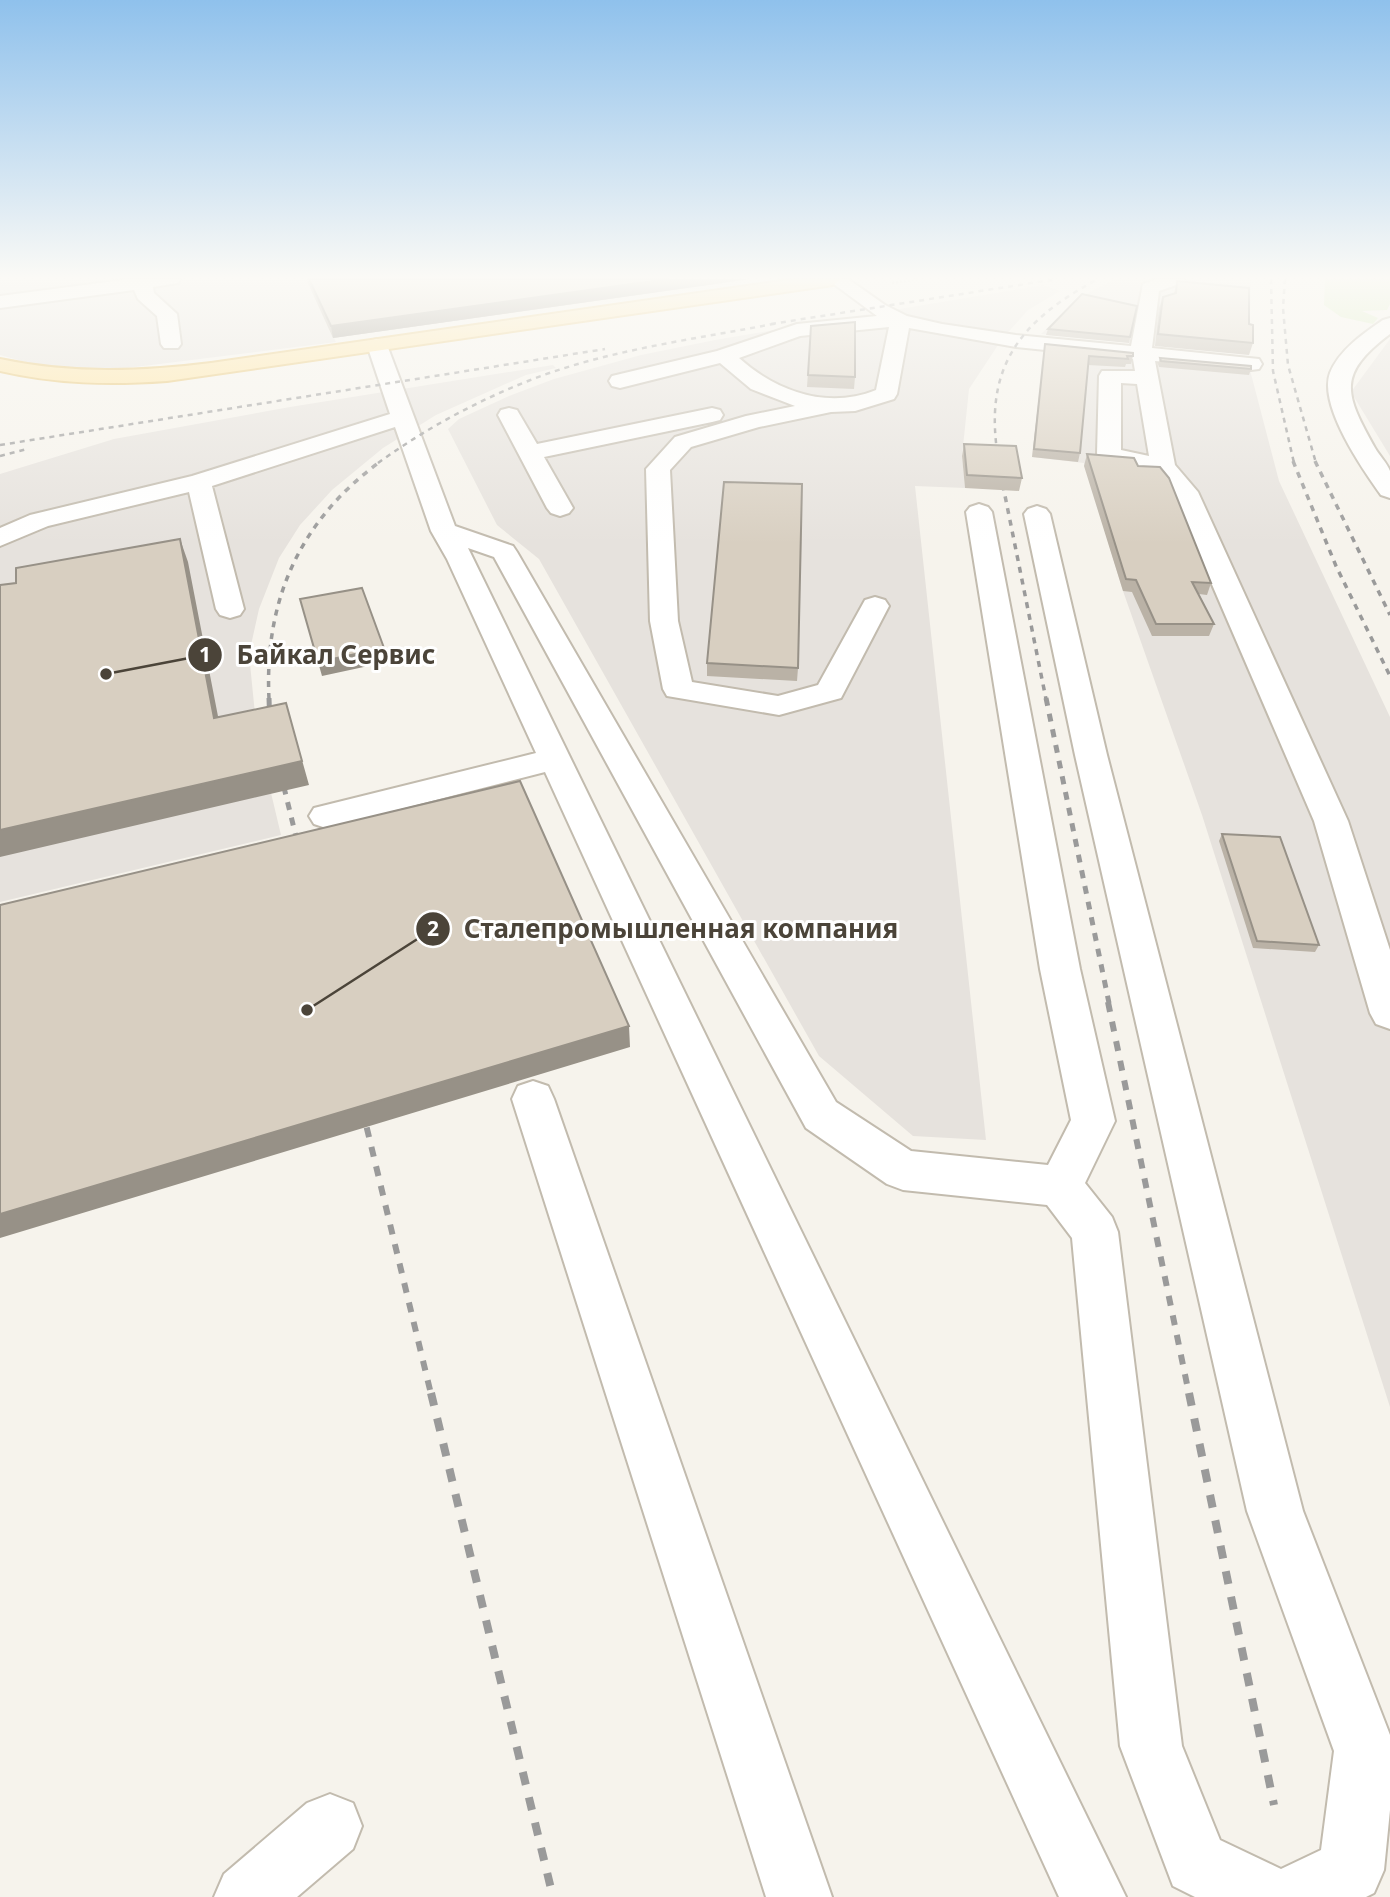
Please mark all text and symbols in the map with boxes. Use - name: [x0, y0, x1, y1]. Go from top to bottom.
- callout: Байкал Сервис: [187, 632, 449, 679]
- text: Байкал Сервис: [237, 636, 435, 672]
- text: 1: [199, 640, 211, 668]
- callout: Сталепромышленная компания: [415, 905, 913, 952]
- text: Сталепромышленная компания: [464, 910, 898, 946]
- text: 2: [427, 914, 439, 942]

